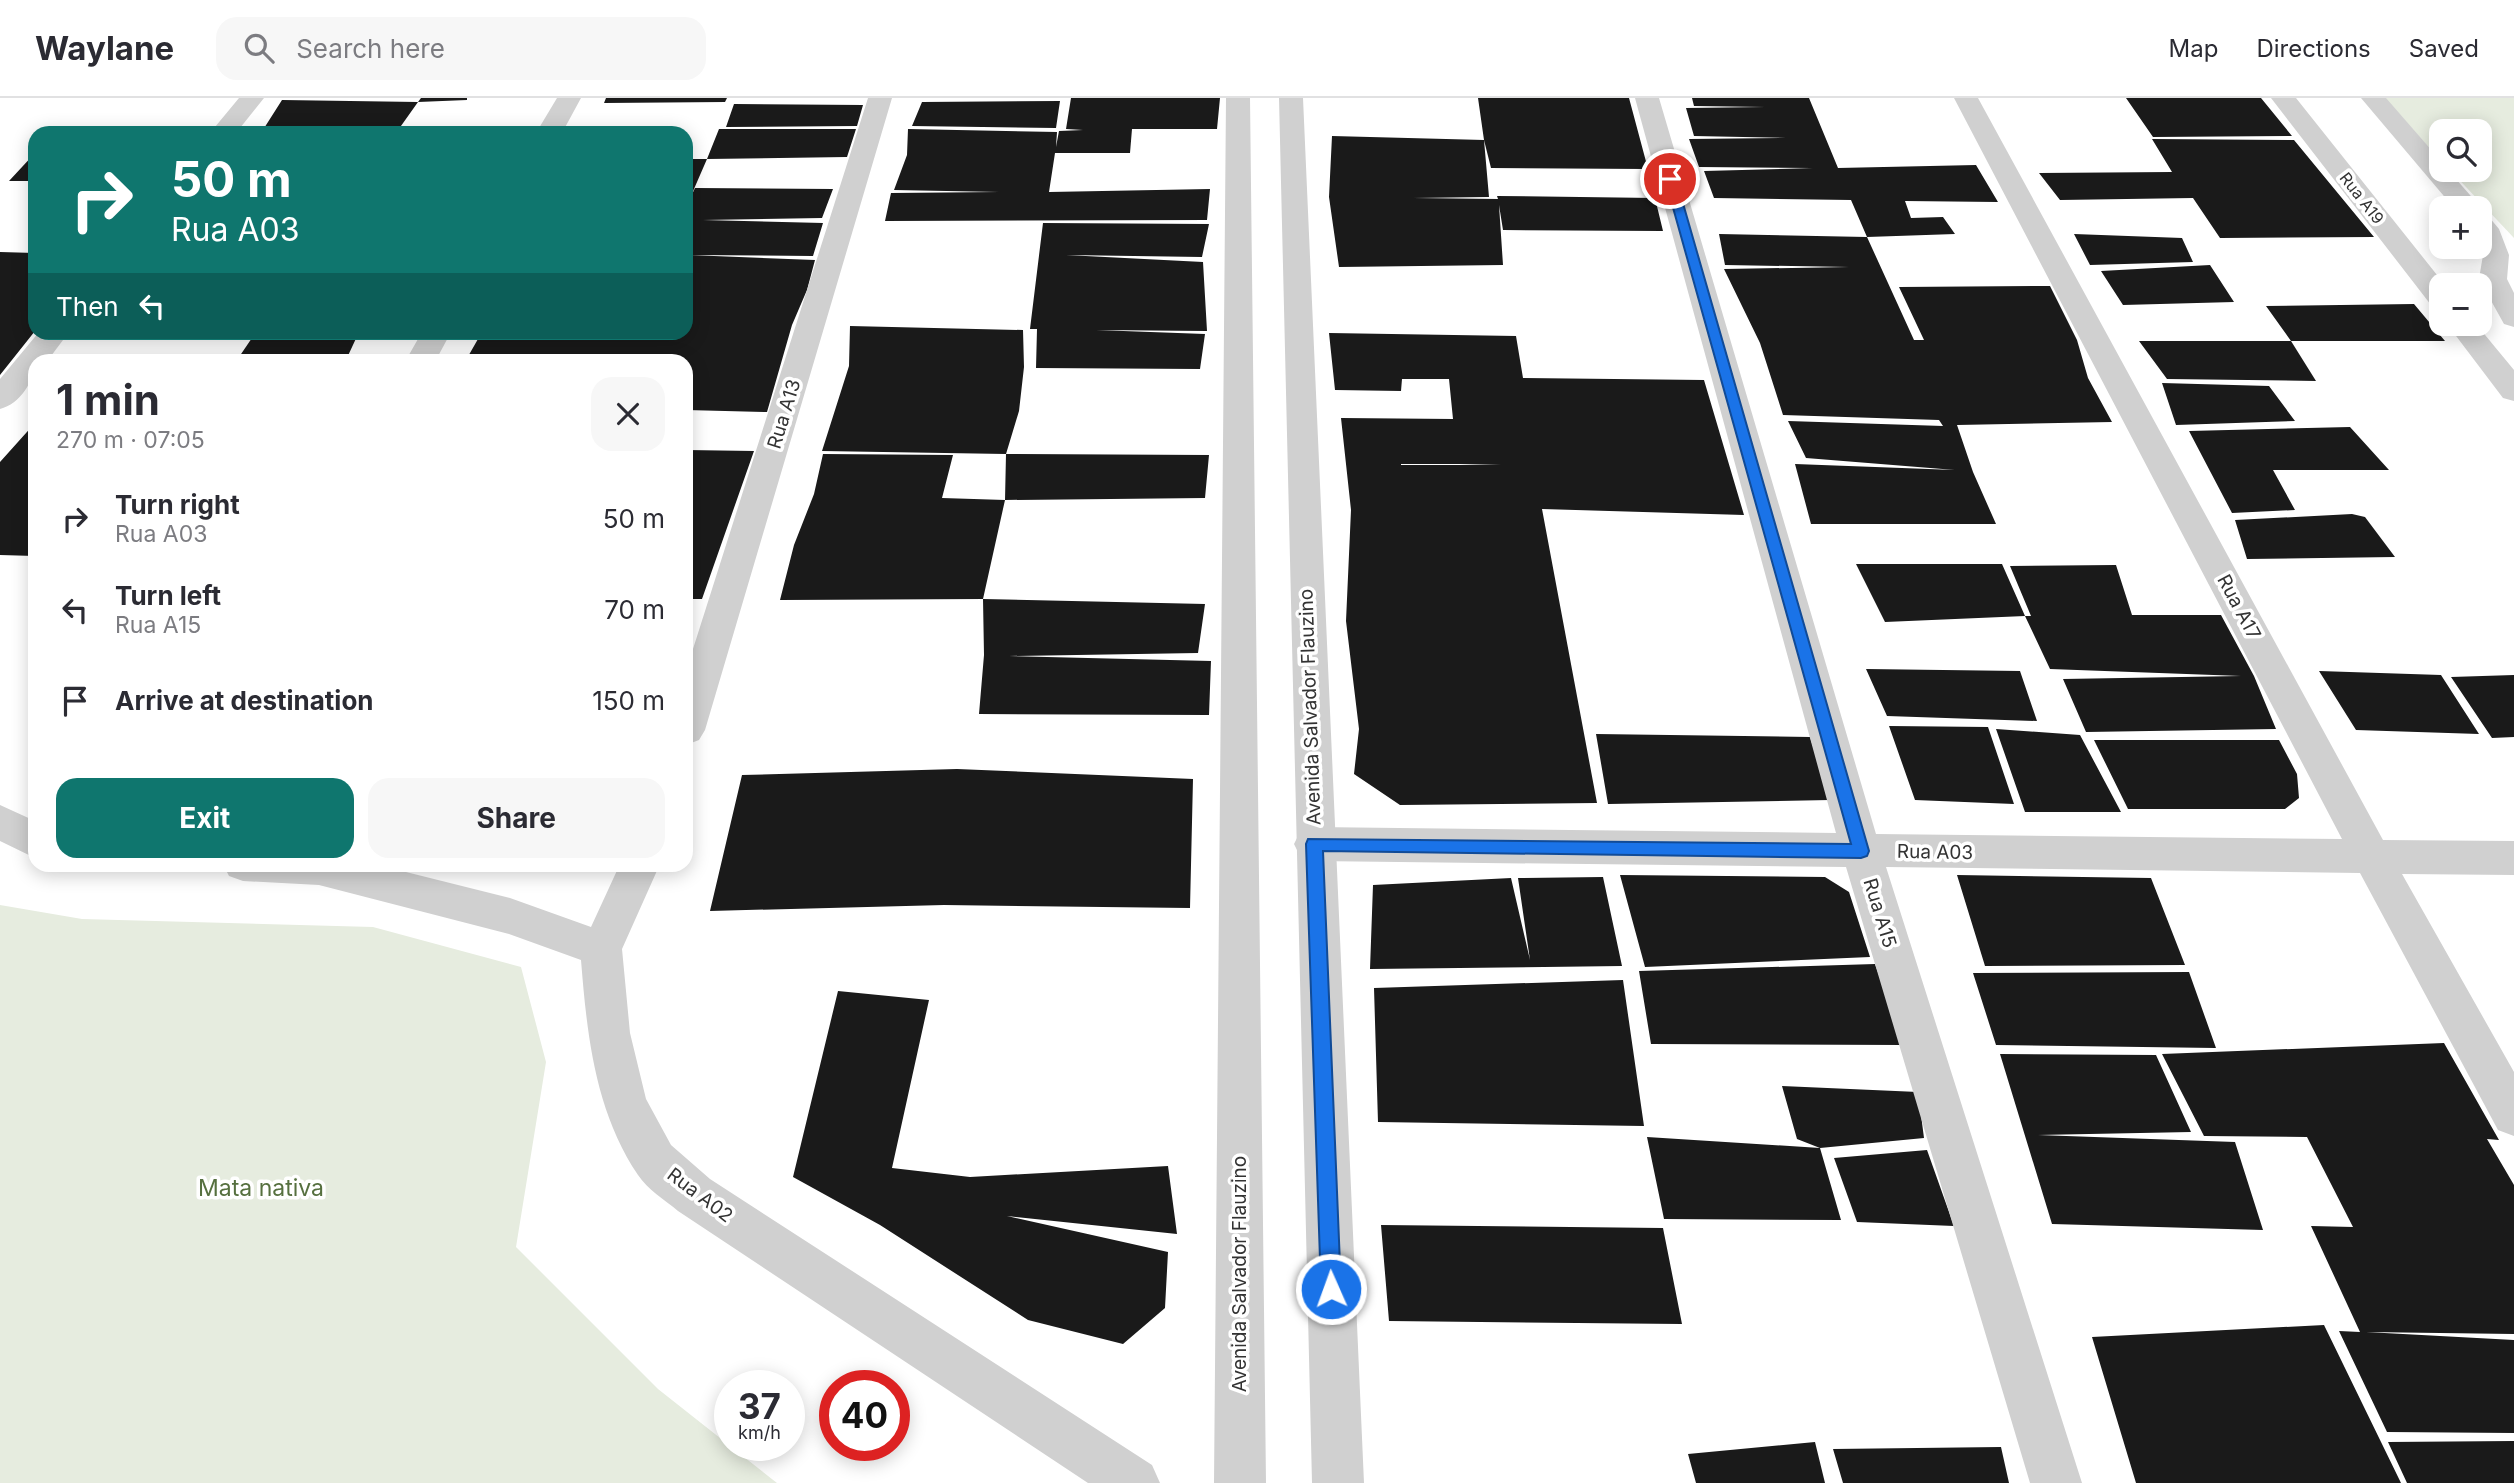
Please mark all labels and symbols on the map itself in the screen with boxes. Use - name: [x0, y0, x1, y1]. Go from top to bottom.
- pin: [1640, 149, 1700, 209]
- street label: Rua A19: [2336, 168, 2388, 228]
- street label: Rua A13: [763, 376, 805, 452]
- street label: Rua A17: [2212, 571, 2266, 643]
- street label: Avenida Salvador Flauzino: [1294, 588, 1326, 826]
- street label: Rua A03: [1897, 840, 1973, 864]
- street label: Rua A15: [1859, 876, 1901, 950]
- street label: Avenida Salvador Flauzino: [1228, 1156, 1251, 1392]
- street label: Rua A02: [663, 1163, 737, 1227]
- park label: Mata nativa: [198, 1174, 324, 1202]
- position arrow: [1294, 1252, 1368, 1326]
- speed limit sign: 40: [819, 1370, 910, 1461]

